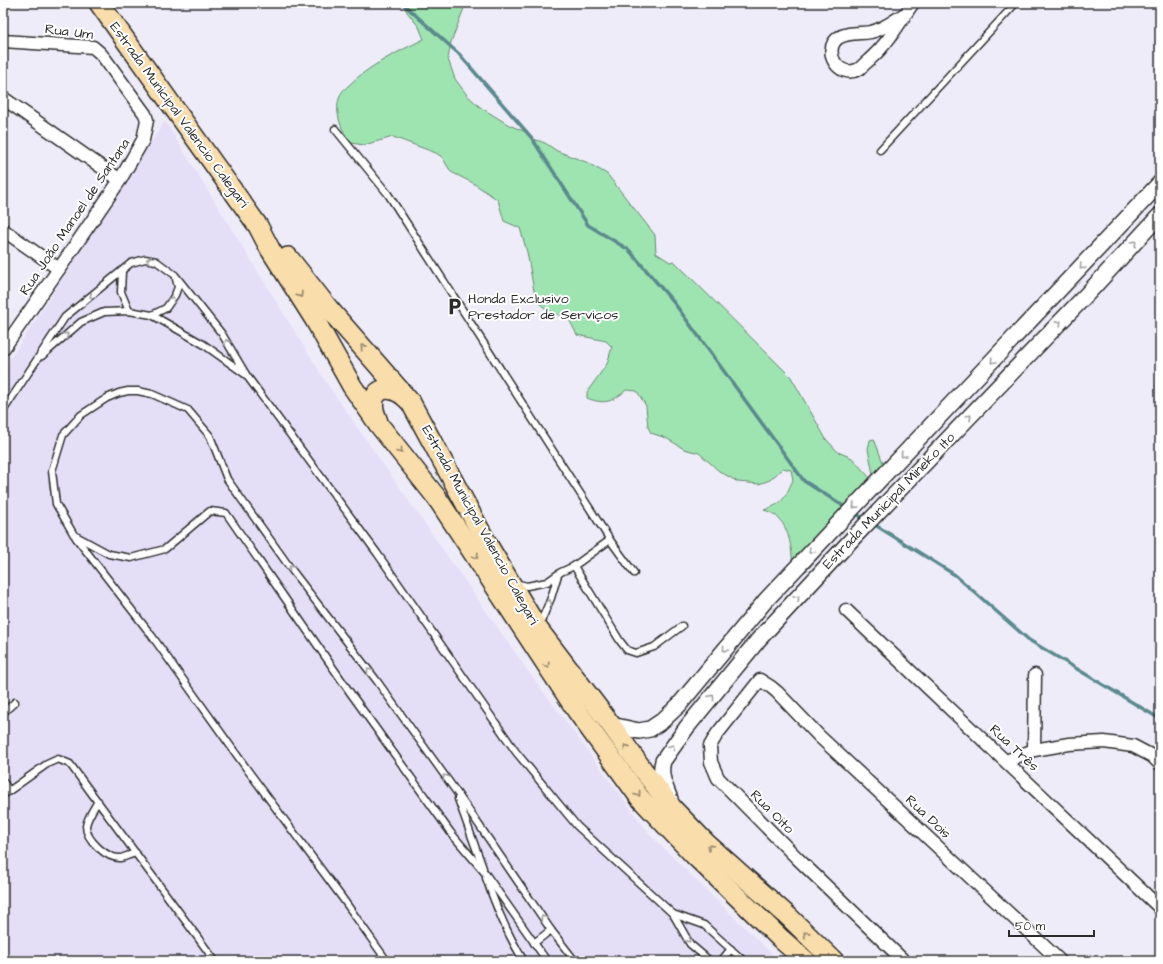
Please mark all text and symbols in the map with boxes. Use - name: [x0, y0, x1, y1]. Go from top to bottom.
- street label: Estrada Municipal Valencio Calegari: [105, 18, 253, 212]
- street label: Rua Um: [44, 19, 94, 45]
- street label: Rua João Manoel de Santana: [15, 135, 135, 299]
- one-way arrow: [1130, 240, 1137, 247]
- one-way arrow: [146, 256, 153, 265]
- one-way arrow: [1079, 262, 1087, 270]
- place label: Honda Exclusivo Prestador de Serviços: [468, 289, 618, 325]
- one-way arrow: [89, 291, 96, 298]
- one-way arrow: [295, 291, 302, 298]
- one-way arrow: [167, 297, 174, 304]
- parking icon: Honda Exclusivo Prestador de Serviços: [445, 297, 465, 317]
- one-way arrow: [1054, 320, 1062, 328]
- one-way arrow: [61, 333, 69, 340]
- one-way arrow: [224, 339, 231, 346]
- one-way arrow: [360, 344, 367, 352]
- one-way arrow: [990, 356, 998, 364]
- one-way arrow: [964, 414, 972, 422]
- street label: Estrada Municipal Valencio Calegari: [417, 422, 543, 628]
- street label: Estrada Municipal Mineko Ito: [818, 428, 960, 574]
- one-way arrow: [395, 446, 402, 453]
- one-way arrow: [900, 450, 908, 458]
- one-way arrow: [852, 501, 860, 509]
- one-way arrow: [809, 547, 816, 554]
- one-way arrow: [471, 552, 479, 559]
- one-way arrow: [289, 565, 296, 572]
- one-way arrow: [792, 596, 799, 603]
- one-way arrow: [544, 599, 552, 607]
- one-way arrow: [723, 644, 730, 651]
- one-way arrow: [542, 661, 550, 668]
- one-way arrow: [367, 669, 374, 676]
- one-way arrow: [707, 694, 714, 702]
- street label: Rua Três: [985, 720, 1043, 776]
- one-way arrow: [623, 744, 631, 751]
- one-way arrow: [667, 745, 674, 752]
- one-way arrow: [442, 774, 450, 781]
- street label: Rua Oito: [746, 786, 799, 839]
- one-way arrow: [633, 790, 640, 797]
- street label: Rua Dois: [901, 791, 955, 843]
- one-way arrow: [707, 844, 714, 851]
- scale bar: [1009, 912, 1094, 938]
- one-way arrow: [541, 916, 548, 923]
- text: 50 m: [1015, 918, 1046, 935]
- one-way arrow: [803, 931, 811, 939]
- one-way arrow: [684, 935, 691, 942]

